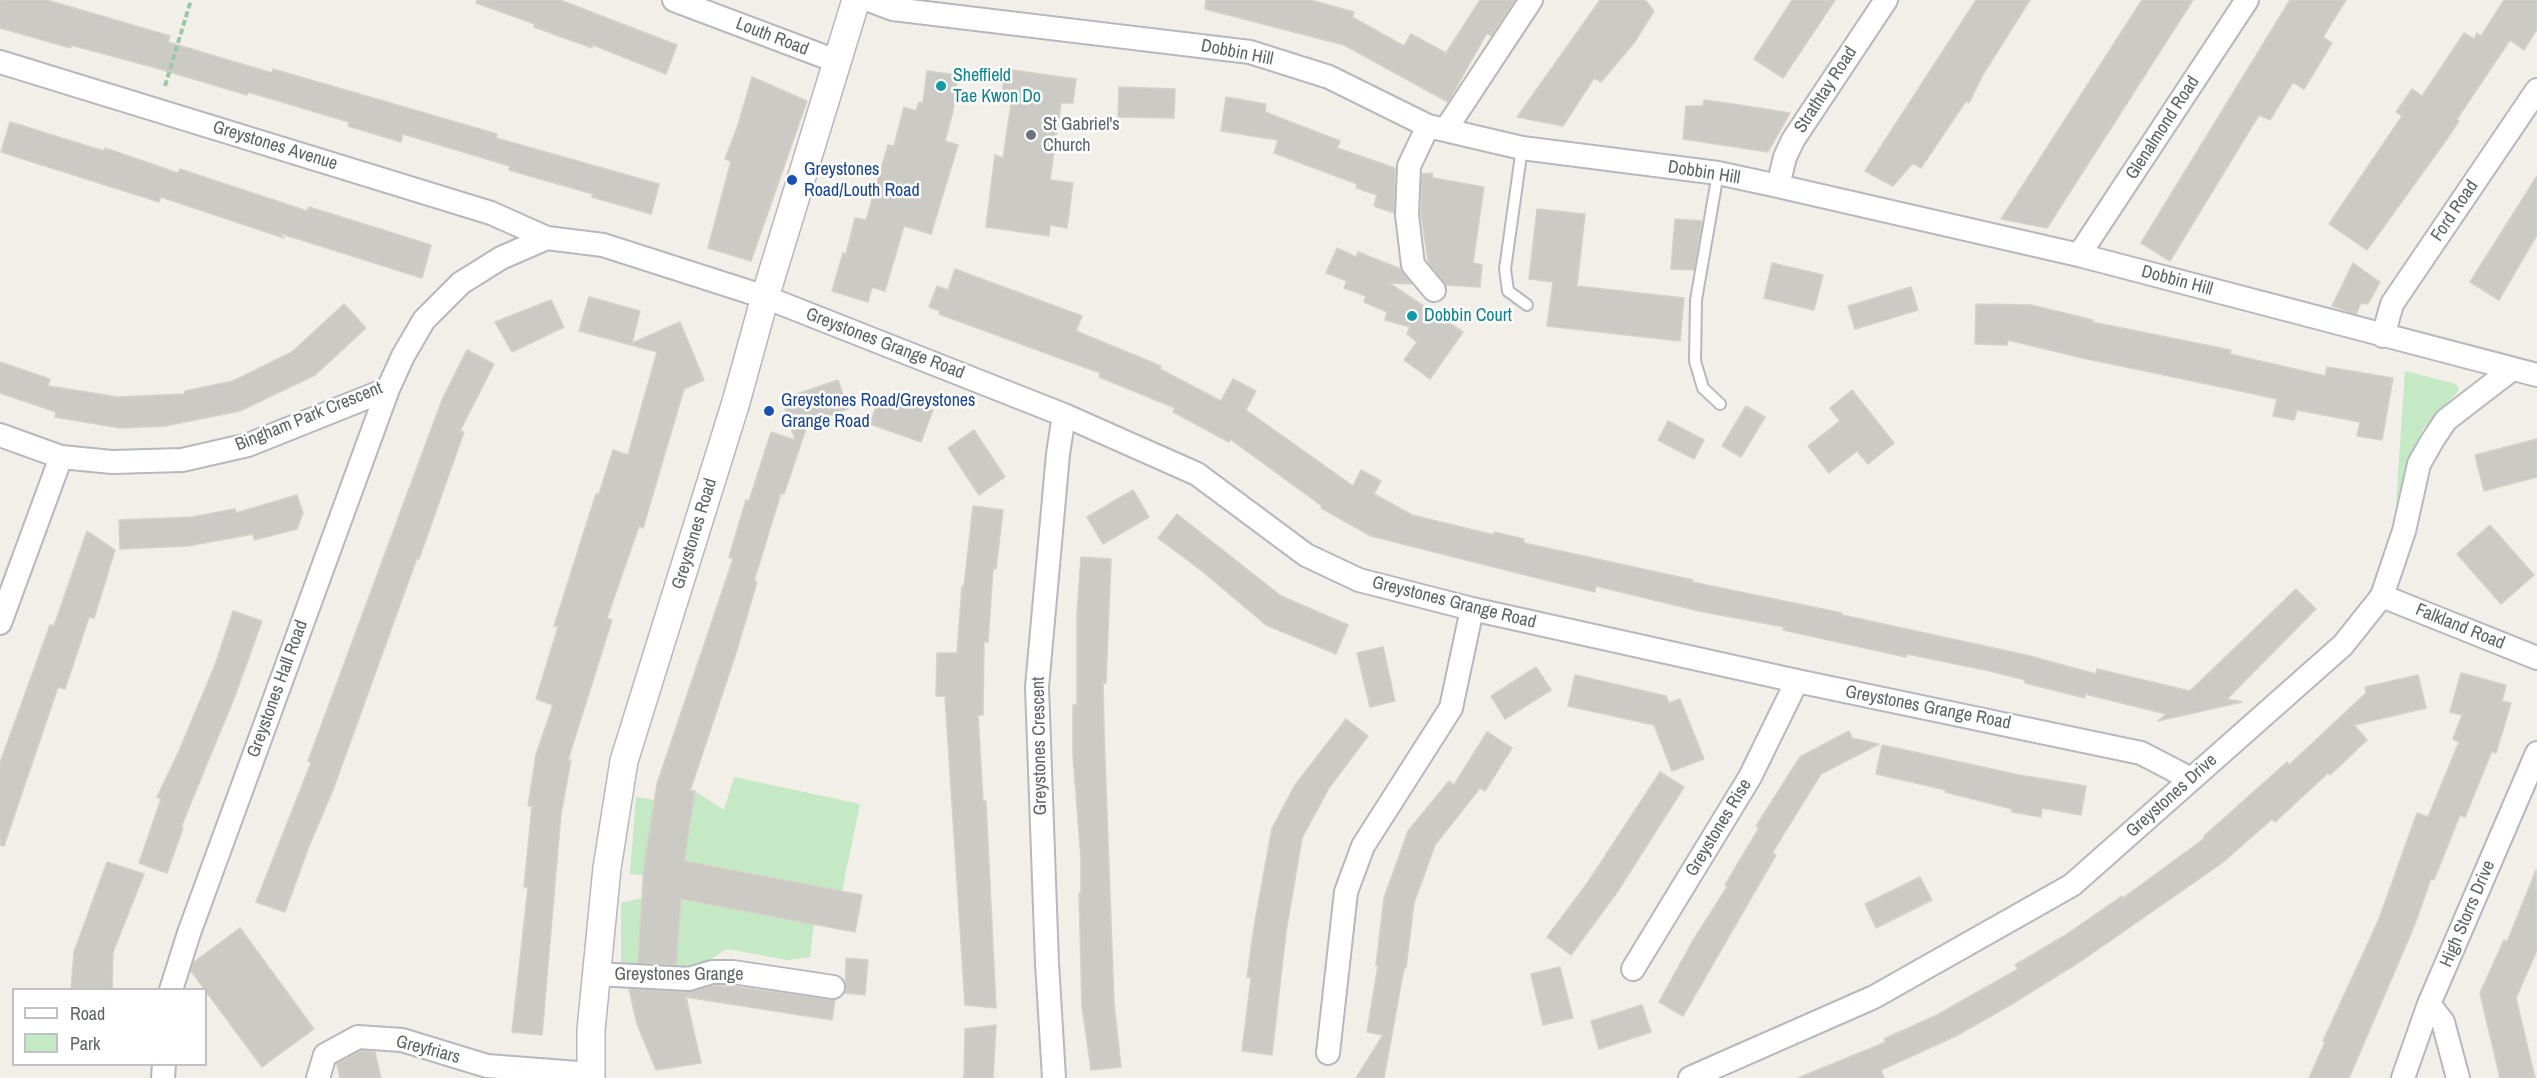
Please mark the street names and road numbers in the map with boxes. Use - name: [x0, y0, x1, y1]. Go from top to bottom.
- street label: Louth Road: [733, 13, 811, 61]
- street label: Dobbin Hill: [1199, 35, 1275, 71]
- street label: Strathtay Road: [1790, 43, 1862, 137]
- street label: Glenalmond Road: [2122, 72, 2204, 184]
- street label: Greystones Avenue: [210, 117, 340, 175]
- street label: Dobbin Hill: [1666, 157, 1742, 189]
- street label: Ford Road: [2427, 176, 2483, 246]
- street label: Dobbin Hill: [2139, 261, 2215, 301]
- street label: Greystones Grange Road: [803, 304, 967, 384]
- street label: Bingham Park Crescent: [232, 378, 386, 456]
- street label: Greystones Road: [668, 476, 722, 592]
- street label: Greystones Grange Road: [1370, 572, 1538, 634]
- street label: Falkland Road: [2412, 599, 2508, 655]
- street label: Greystones Hall Road: [243, 617, 313, 761]
- street label: Greystones Crescent: [1028, 677, 1052, 815]
- street label: Greystones Grange Road: [1843, 681, 2013, 735]
- street label: Greystones Drive: [2122, 750, 2222, 842]
- street label: Greystones Rise: [1681, 775, 1757, 881]
- street label: High Storrs Drive: [2436, 857, 2500, 971]
- street label: Greystones Grange: [615, 964, 743, 986]
- street label: Greyfriars: [394, 1031, 462, 1069]

